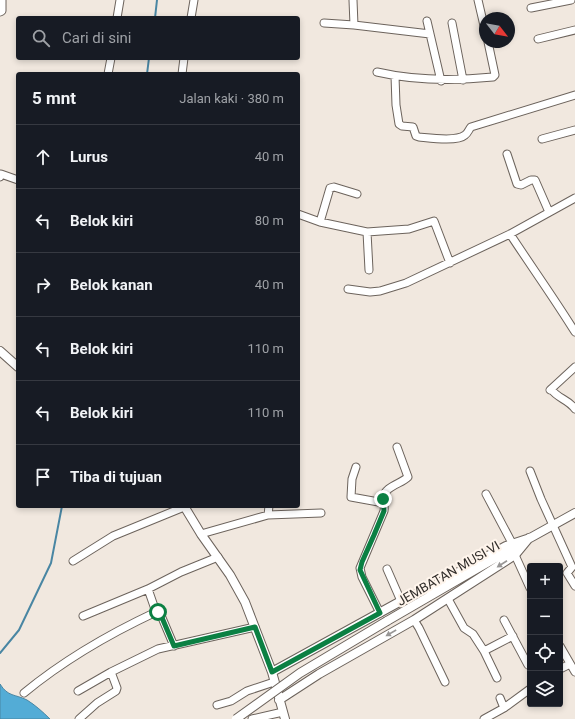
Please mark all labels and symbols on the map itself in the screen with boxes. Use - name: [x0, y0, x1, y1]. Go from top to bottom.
- north arrow: [479, 12, 515, 48]
- route end: [374, 490, 392, 508]
- street label: JEMBATAN MUSI VI: [394, 538, 502, 609]
- one-way arrow: [497, 560, 507, 568]
- route start: [149, 603, 167, 621]
- one-way arrow: [385, 629, 397, 636]

